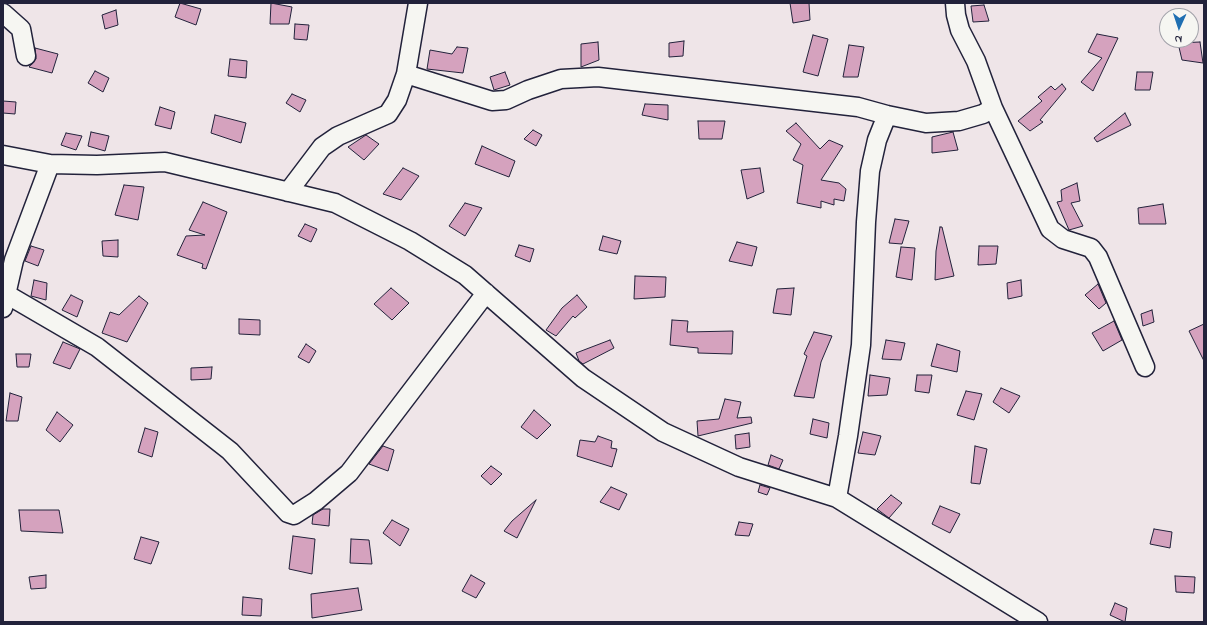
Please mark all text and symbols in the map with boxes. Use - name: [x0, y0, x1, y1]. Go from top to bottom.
- north arrow: [1159, 8, 1199, 48]
- text: N: [1174, 31, 1183, 47]

